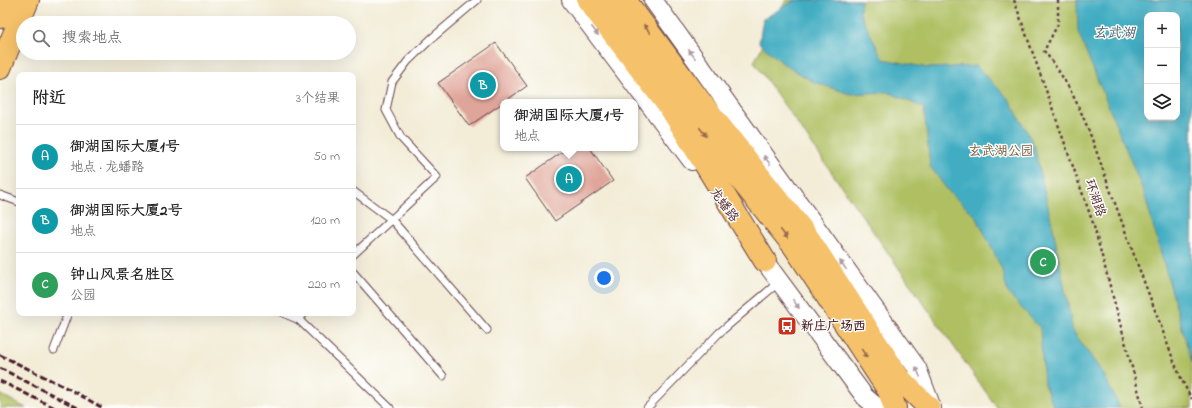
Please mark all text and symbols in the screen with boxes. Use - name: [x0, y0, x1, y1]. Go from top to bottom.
- map controls: [1144, 12, 1180, 120]
- button: +: [1144, 12, 1180, 48]
- search box: [16, 16, 356, 60]
- water label: 玄武湖: [1093, 23, 1137, 44]
- one-way arrow: [643, 24, 651, 35]
- one-way arrow: [591, 26, 599, 37]
- icon: search: [30, 27, 52, 49]
- text: 搜索地点: [62, 27, 122, 49]
- button: −: [1144, 48, 1180, 84]
- one-way arrow: [687, 49, 696, 60]
- pin: B: [470, 70, 496, 100]
- button: layers: [1144, 84, 1180, 120]
- text: 附近: [32, 86, 66, 111]
- text: 3个结果: [296, 89, 340, 108]
- popup: [500, 99, 638, 151]
- text: 御湖国际大厦1号: [514, 105, 624, 127]
- text: 地点: [514, 127, 540, 146]
- one-way arrow: [699, 127, 707, 138]
- text: 御湖国际大厦1号: [70, 136, 180, 158]
- park label: 玄武湖公园: [968, 142, 1034, 161]
- text: A: [41, 147, 49, 166]
- text: 50 m: [314, 147, 340, 166]
- one-way arrow: [763, 154, 771, 165]
- text: 地点 · 龙蟠路: [70, 158, 144, 177]
- pin: A: [556, 164, 582, 194]
- street label: 环湖路: [1080, 176, 1110, 220]
- street label: 龙蟠路: [705, 184, 743, 226]
- text: 御湖国际大厦2号: [70, 200, 182, 222]
- text: B: [41, 211, 49, 230]
- text: 120 m: [310, 211, 340, 230]
- text: 地点: [70, 222, 96, 241]
- one-way arrow: [780, 229, 788, 239]
- pin: C: [1030, 247, 1056, 277]
- one-way arrow: [839, 260, 847, 271]
- text: 钟山风景名胜区: [70, 264, 175, 286]
- your location: [594, 268, 614, 288]
- text: C: [41, 275, 49, 294]
- text: 220 m: [308, 275, 340, 294]
- text: 公园: [70, 286, 96, 305]
- one-way arrow: [792, 299, 800, 310]
- bus stop icon: 新庄广场西: [776, 315, 798, 337]
- place label: 新庄广场西: [801, 317, 866, 336]
- one-way arrow: [861, 348, 868, 359]
- one-way arrow: [914, 365, 920, 377]

